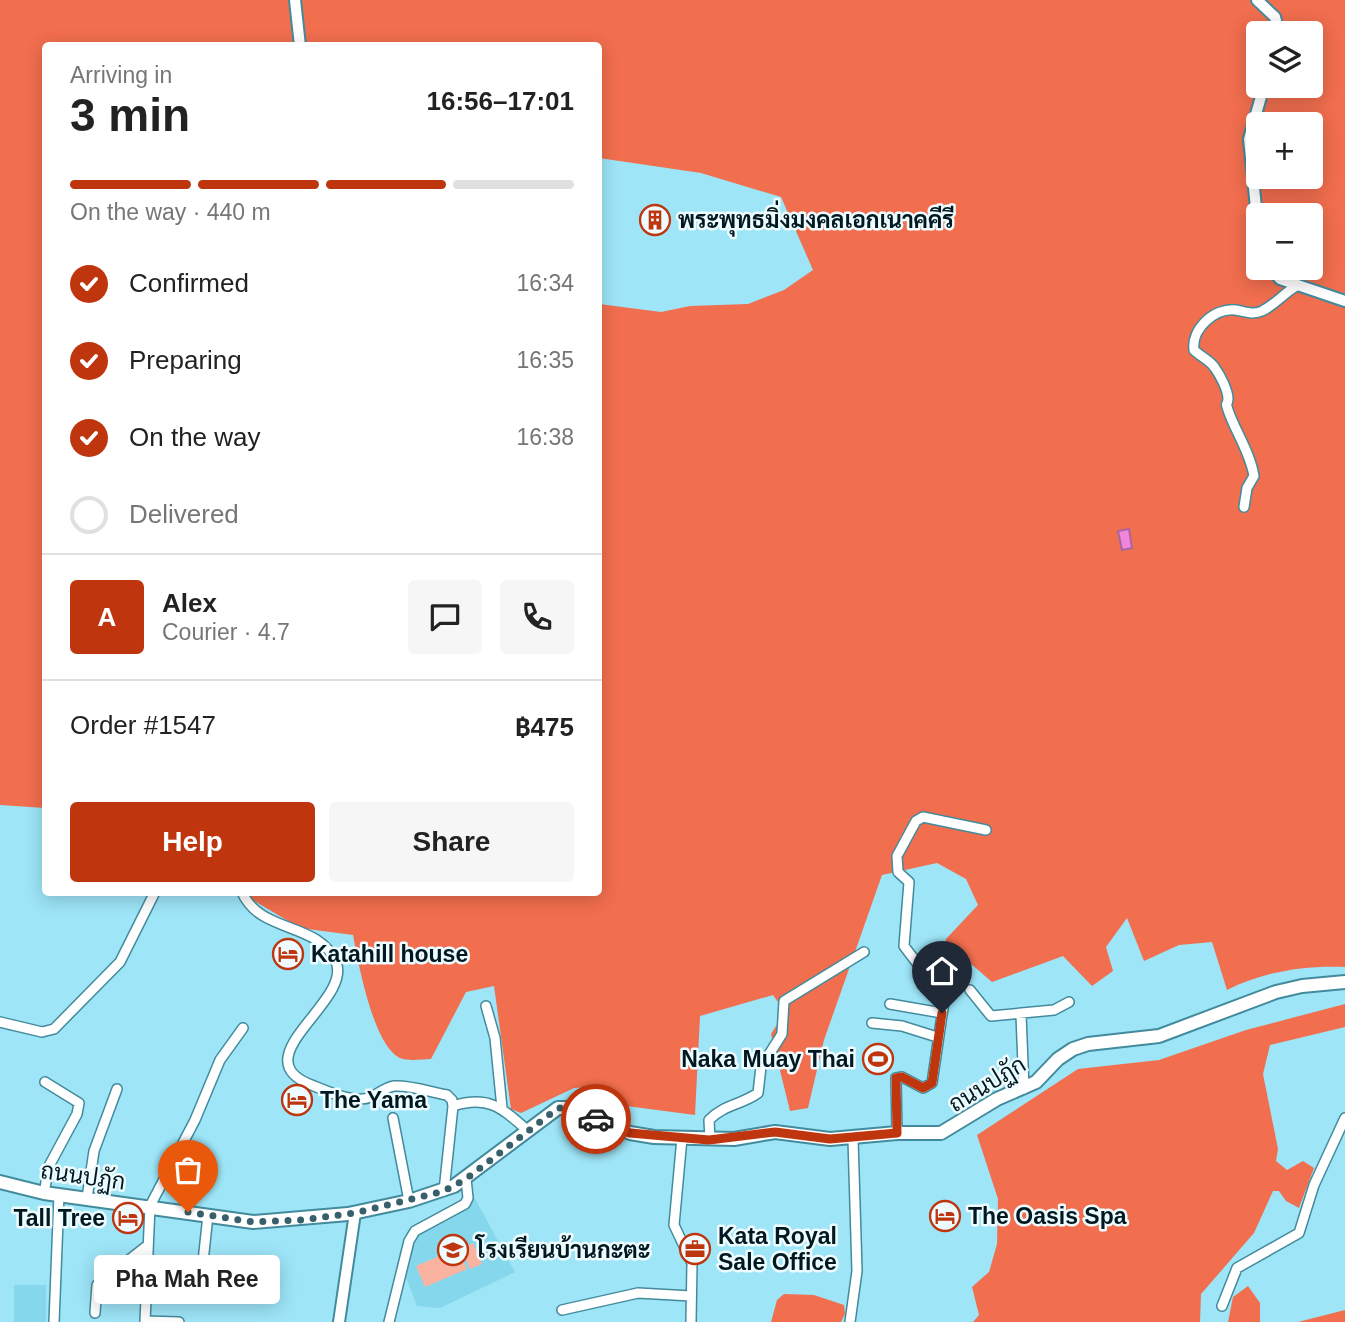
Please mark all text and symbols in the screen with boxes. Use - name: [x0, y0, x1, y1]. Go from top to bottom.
- map controls: [1246, 21, 1323, 280]
- button: layers: [1246, 21, 1323, 98]
- text: Arriving in: [70, 62, 172, 88]
- text: 16:56–17:01: [427, 86, 574, 116]
- text: 3 min: [70, 89, 190, 141]
- button: +: [1246, 112, 1323, 189]
- text: On the way · 440 m: [70, 199, 271, 225]
- place label: พระพุทธมิ่งมงคลเอกเนาคคีรี: [678, 200, 954, 237]
- building icon: พระพุทธมิ่งมงคลเอกเนาคคีรี: [638, 203, 672, 237]
- button: −: [1246, 203, 1323, 280]
- icon: check: [70, 265, 108, 303]
- text: Confirmed: [129, 268, 249, 298]
- text: 16:34: [516, 270, 574, 296]
- icon: check: [70, 342, 108, 380]
- text: Preparing: [129, 345, 242, 375]
- text: 16:35: [516, 347, 574, 373]
- icon: check: [70, 419, 108, 457]
- text: On the way: [129, 422, 261, 452]
- text: 16:38: [516, 424, 574, 450]
- text: Delivered: [129, 499, 239, 529]
- button: chat: [408, 580, 482, 654]
- button: phone: [500, 580, 574, 654]
- text: Alex: [162, 588, 217, 618]
- text: A: [98, 602, 116, 632]
- text: Courier · 4.7: [162, 619, 290, 645]
- text: Order #1547: [70, 710, 216, 740]
- text: ฿475: [515, 712, 574, 742]
- button: Help: [70, 802, 315, 882]
- button: Share: [329, 802, 574, 882]
- hotel icon: Katahill house: [271, 937, 305, 971]
- place label: Katahill house: [311, 941, 468, 967]
- pin: [912, 941, 972, 1013]
- icon: home: [923, 952, 961, 990]
- sports icon: Naka Muay Thai: [861, 1042, 895, 1076]
- place label: Naka Muay Thai: [681, 1046, 855, 1072]
- street label: ถนนปฏัก: [943, 1050, 1032, 1120]
- hotel icon: The Yama: [280, 1083, 314, 1117]
- courier: [561, 1084, 631, 1154]
- place label: The Yama: [320, 1087, 427, 1113]
- icon: car: [577, 1100, 615, 1138]
- pin: [158, 1140, 218, 1212]
- icon: bag: [169, 1151, 207, 1189]
- street label: ถนนปฏัก: [39, 1156, 127, 1198]
- hotel icon: The Oasis Spa: [928, 1199, 962, 1233]
- hotel icon: Tall Tree: [111, 1201, 145, 1235]
- place label: The Oasis Spa: [968, 1203, 1127, 1229]
- place label: Tall Tree: [13, 1205, 105, 1231]
- place label: Kata Royal Sale Office: [718, 1223, 837, 1275]
- office icon: Kata Royal Sale Office: [678, 1232, 712, 1266]
- school or university icon: โรงเรียนบ้านกะตะ: [436, 1233, 470, 1267]
- place label: โรงเรียนบ้านกะตะ: [474, 1234, 650, 1263]
- callout: Pha Mah Ree: [95, 1254, 281, 1303]
- text: Pha Mah Ree: [115, 1266, 259, 1292]

